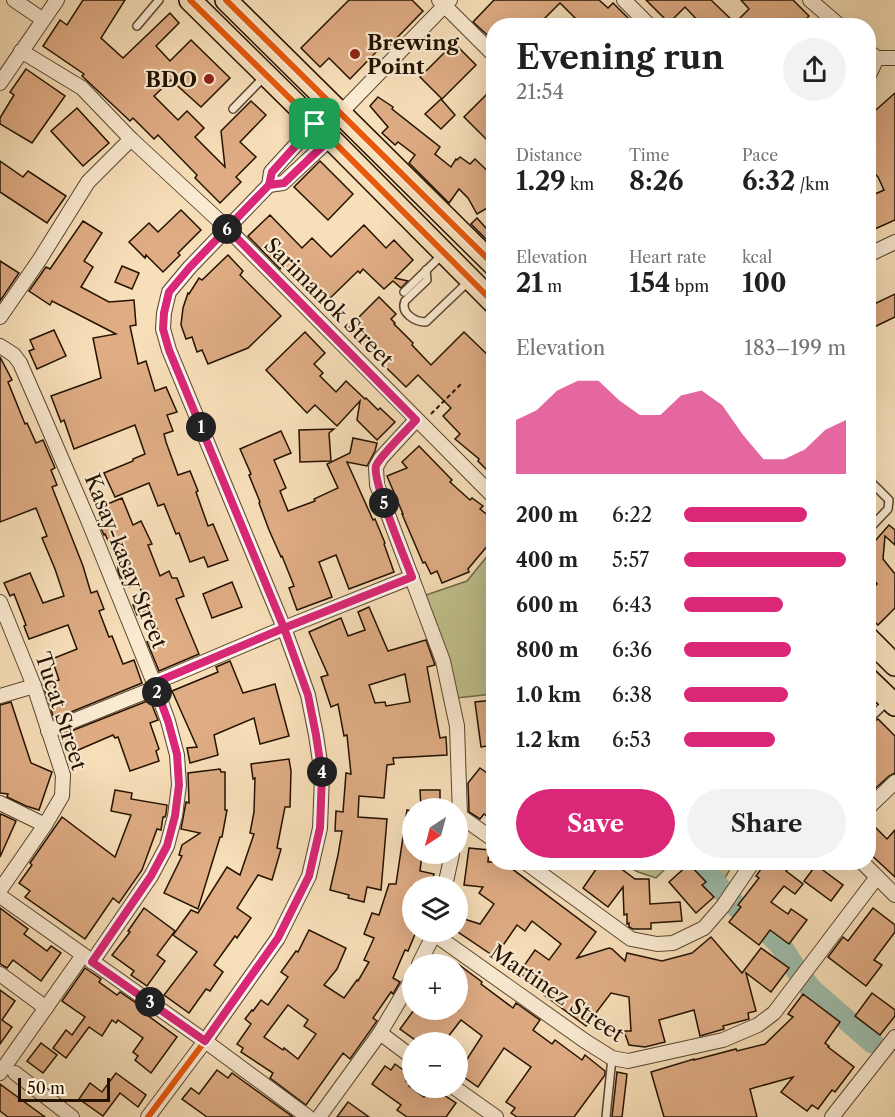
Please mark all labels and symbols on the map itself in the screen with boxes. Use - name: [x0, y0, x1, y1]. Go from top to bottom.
- place label: Brewing Point: [367, 30, 460, 79]
- marker: Brewing Point: [348, 47, 362, 61]
- place label: BDO: [145, 67, 197, 92]
- marker: BDO: [202, 72, 216, 86]
- pin: [289, 98, 340, 149]
- pin: 6: [212, 214, 242, 244]
- street label: Sarimanok Street: [259, 232, 399, 372]
- pin: 1: [186, 412, 216, 442]
- street label: Kasay-kasay Street: [79, 470, 173, 653]
- pin: 5: [369, 488, 399, 518]
- street label: Tucat Street: [30, 649, 92, 774]
- pin: 2: [142, 677, 172, 707]
- pin: 4: [307, 757, 337, 787]
- north arrow: [402, 798, 468, 864]
- street label: Martinez Street: [486, 939, 629, 1047]
- pin: 3: [135, 987, 165, 1017]
- scale bar: [18, 1075, 110, 1102]

